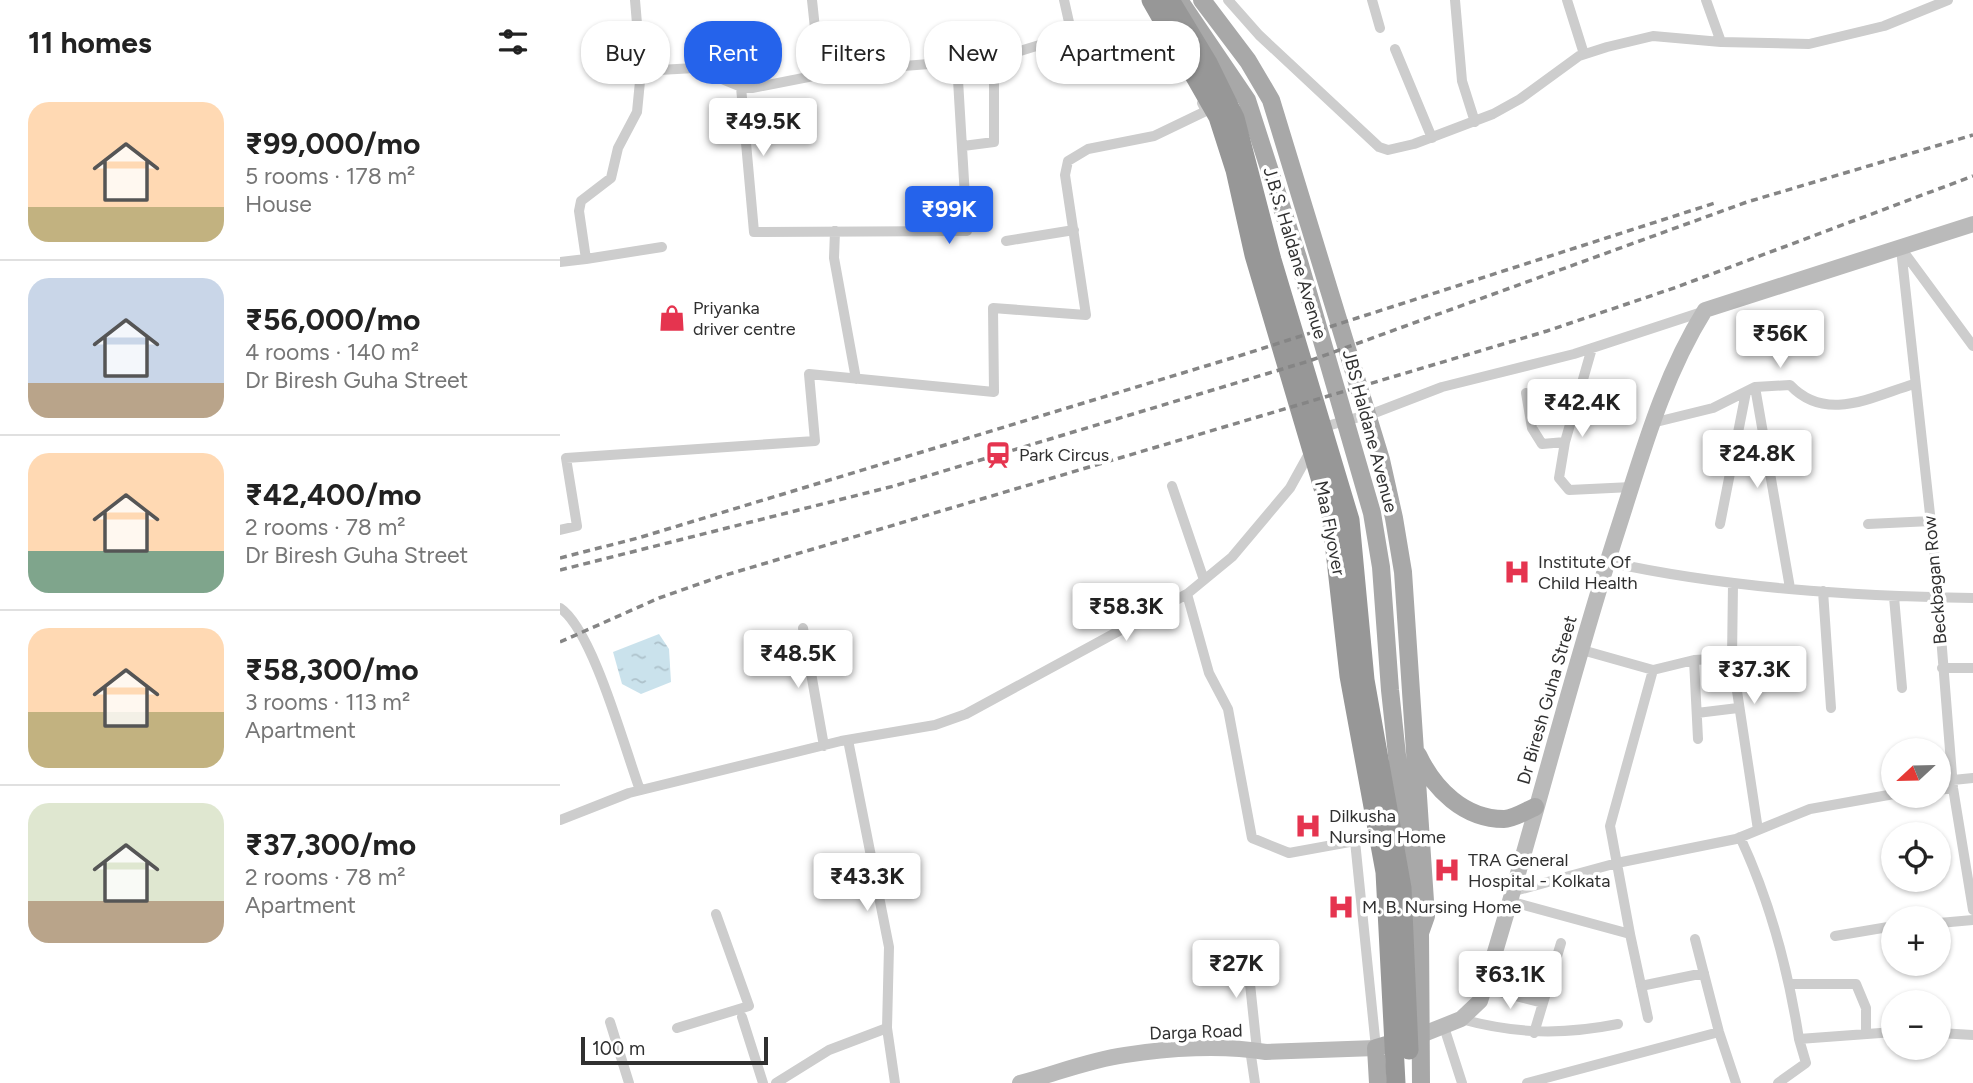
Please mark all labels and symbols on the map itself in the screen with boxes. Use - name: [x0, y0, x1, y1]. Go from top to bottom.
- pin: ₹49.5K: [706, 99, 820, 158]
- street label: J.B.S. Haldane Avenue: [1258, 164, 1332, 342]
- pin: ₹99K: [908, 187, 990, 246]
- place label: Priyanka driver centre: [693, 297, 796, 340]
- shop icon: Priyanka driver centre: [657, 303, 687, 333]
- pin: ₹56K: [1739, 310, 1821, 370]
- street label: JBS Haldane Avenue: [1338, 347, 1402, 515]
- pin: ₹42.4K: [1525, 380, 1639, 439]
- pin: ₹24.8K: [1700, 430, 1814, 490]
- station icon: Park Circus: [983, 440, 1013, 470]
- place label: Park Circus: [1019, 444, 1109, 466]
- street label: Maa Flyover: [1310, 479, 1350, 577]
- street label: Beckbagan Row: [1918, 515, 1952, 645]
- place label: Institute Of Child Health: [1538, 551, 1638, 594]
- hospital icon: Institute Of Child Health: [1502, 557, 1532, 587]
- pin: ₹58.3K: [1069, 584, 1183, 643]
- street label: Dr Biresh Guha Street: [1512, 613, 1582, 787]
- pin: ₹48.5K: [741, 630, 855, 690]
- pin: ₹37.3K: [1697, 646, 1811, 706]
- north arrow: [1881, 738, 1951, 808]
- place label: Dilkusha Nursing Home: [1329, 805, 1446, 848]
- hospital icon: Dilkusha Nursing Home: [1293, 811, 1323, 841]
- place label: TRA General Hospital - Kolkata: [1468, 849, 1610, 892]
- pin: ₹43.3K: [810, 853, 924, 913]
- hospital icon: TRA General Hospital - Kolkata: [1432, 855, 1462, 885]
- hospital icon: M. B. Nursing Home: [1326, 892, 1356, 922]
- place label: M. B. Nursing Home: [1362, 896, 1522, 918]
- pin: ₹27K: [1195, 940, 1277, 1000]
- pin: ₹63.1K: [1453, 951, 1567, 1011]
- street label: Darga Road: [1149, 1019, 1243, 1045]
- scale bar: [581, 1034, 768, 1066]

